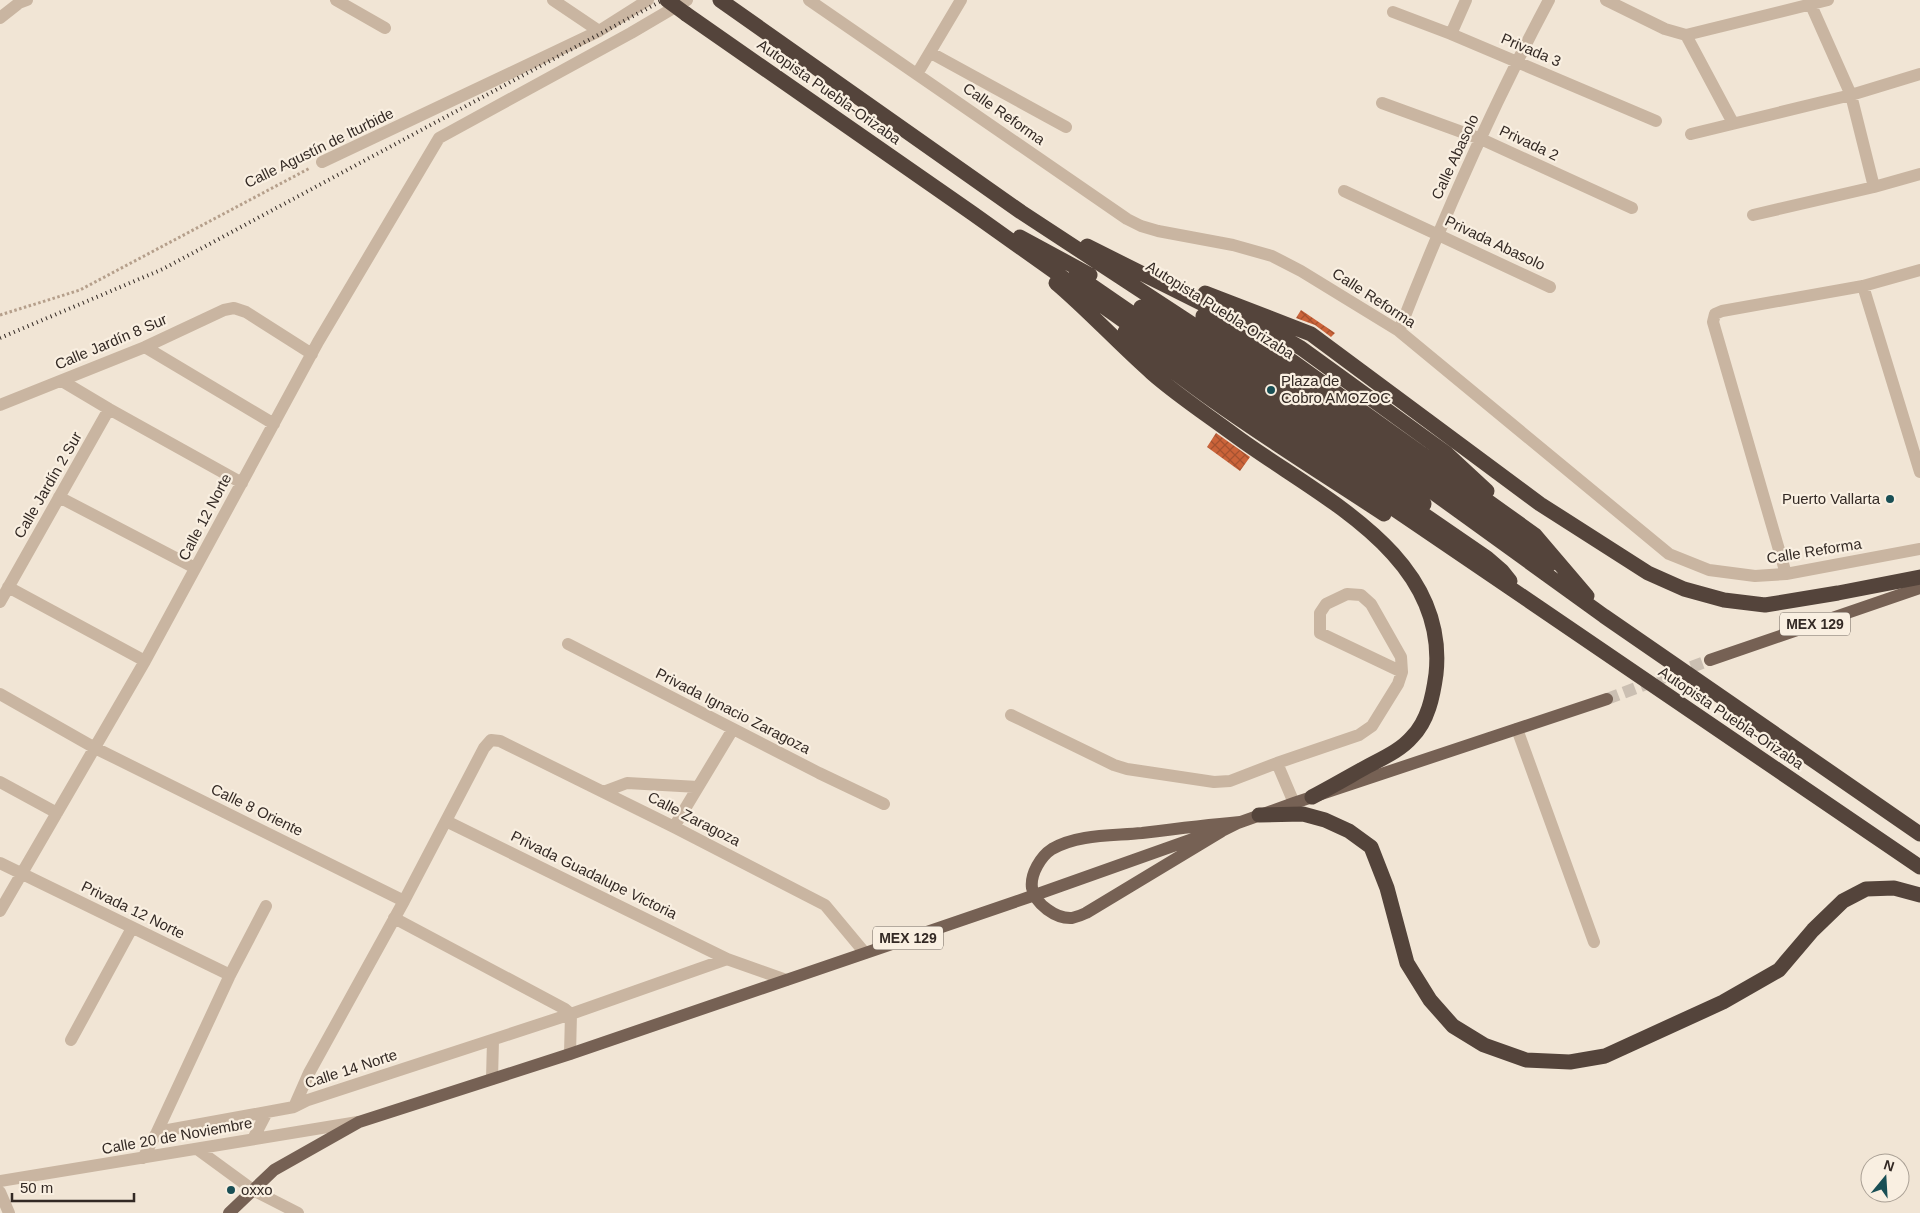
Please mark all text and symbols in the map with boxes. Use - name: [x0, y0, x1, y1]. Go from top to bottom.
- street label: Privada 3: [1499, 29, 1564, 70]
- street label: Autopista Puebla-Orizaba: [754, 36, 905, 148]
- street label: Calle Reforma: [960, 79, 1049, 148]
- street label: Calle Agustín de Iturbide: [242, 104, 396, 191]
- street label: Calle Abasolo: [1427, 112, 1482, 202]
- street label: Privada 2: [1497, 121, 1562, 164]
- street label: Privada Abasolo: [1442, 212, 1548, 273]
- street label: Autopista Puebla-Orizaba: [1143, 257, 1298, 362]
- street label: Calle Reforma: [1329, 264, 1420, 331]
- street label: Calle Jardín 8 Sur: [52, 310, 169, 373]
- place label: Plaza de Cobro AMOZOC: [1281, 372, 1391, 406]
- marker: Plaza de Cobro AMOZOC: [1265, 384, 1277, 396]
- street label: Calle Jardín 2 Sur: [10, 429, 85, 541]
- street label: Calle 12 Norte: [175, 470, 235, 563]
- place label: Puerto Vallarta: [1782, 490, 1881, 507]
- marker: Puerto Vallarta: [1884, 493, 1896, 505]
- street label: Calle Reforma: [1765, 535, 1863, 566]
- road number: MEX 129: [1780, 612, 1850, 636]
- street label: Autopista Puebla-Orizaba: [1656, 663, 1807, 773]
- street label: Privada Ignacio Zaragoza: [653, 664, 814, 757]
- street label: Calle 8 Oriente: [209, 780, 306, 839]
- street label: Calle Zaragoza: [645, 788, 744, 850]
- street label: Privada Guadalupe Victoria: [509, 827, 680, 922]
- street label: Privada 12 Norte: [79, 877, 188, 942]
- road number: MEX 129: [873, 926, 943, 950]
- street label: Calle 14 Norte: [303, 1046, 399, 1091]
- street label: Calle 20 de Noviembre: [100, 1114, 254, 1157]
- north arrow: [1860, 1153, 1910, 1203]
- text: N: [1882, 1156, 1896, 1175]
- scale bar: [12, 1170, 135, 1202]
- text: 50 m: [20, 1179, 53, 1196]
- place label: oxxo: [241, 1181, 273, 1198]
- marker: oxxo: [225, 1184, 237, 1196]

